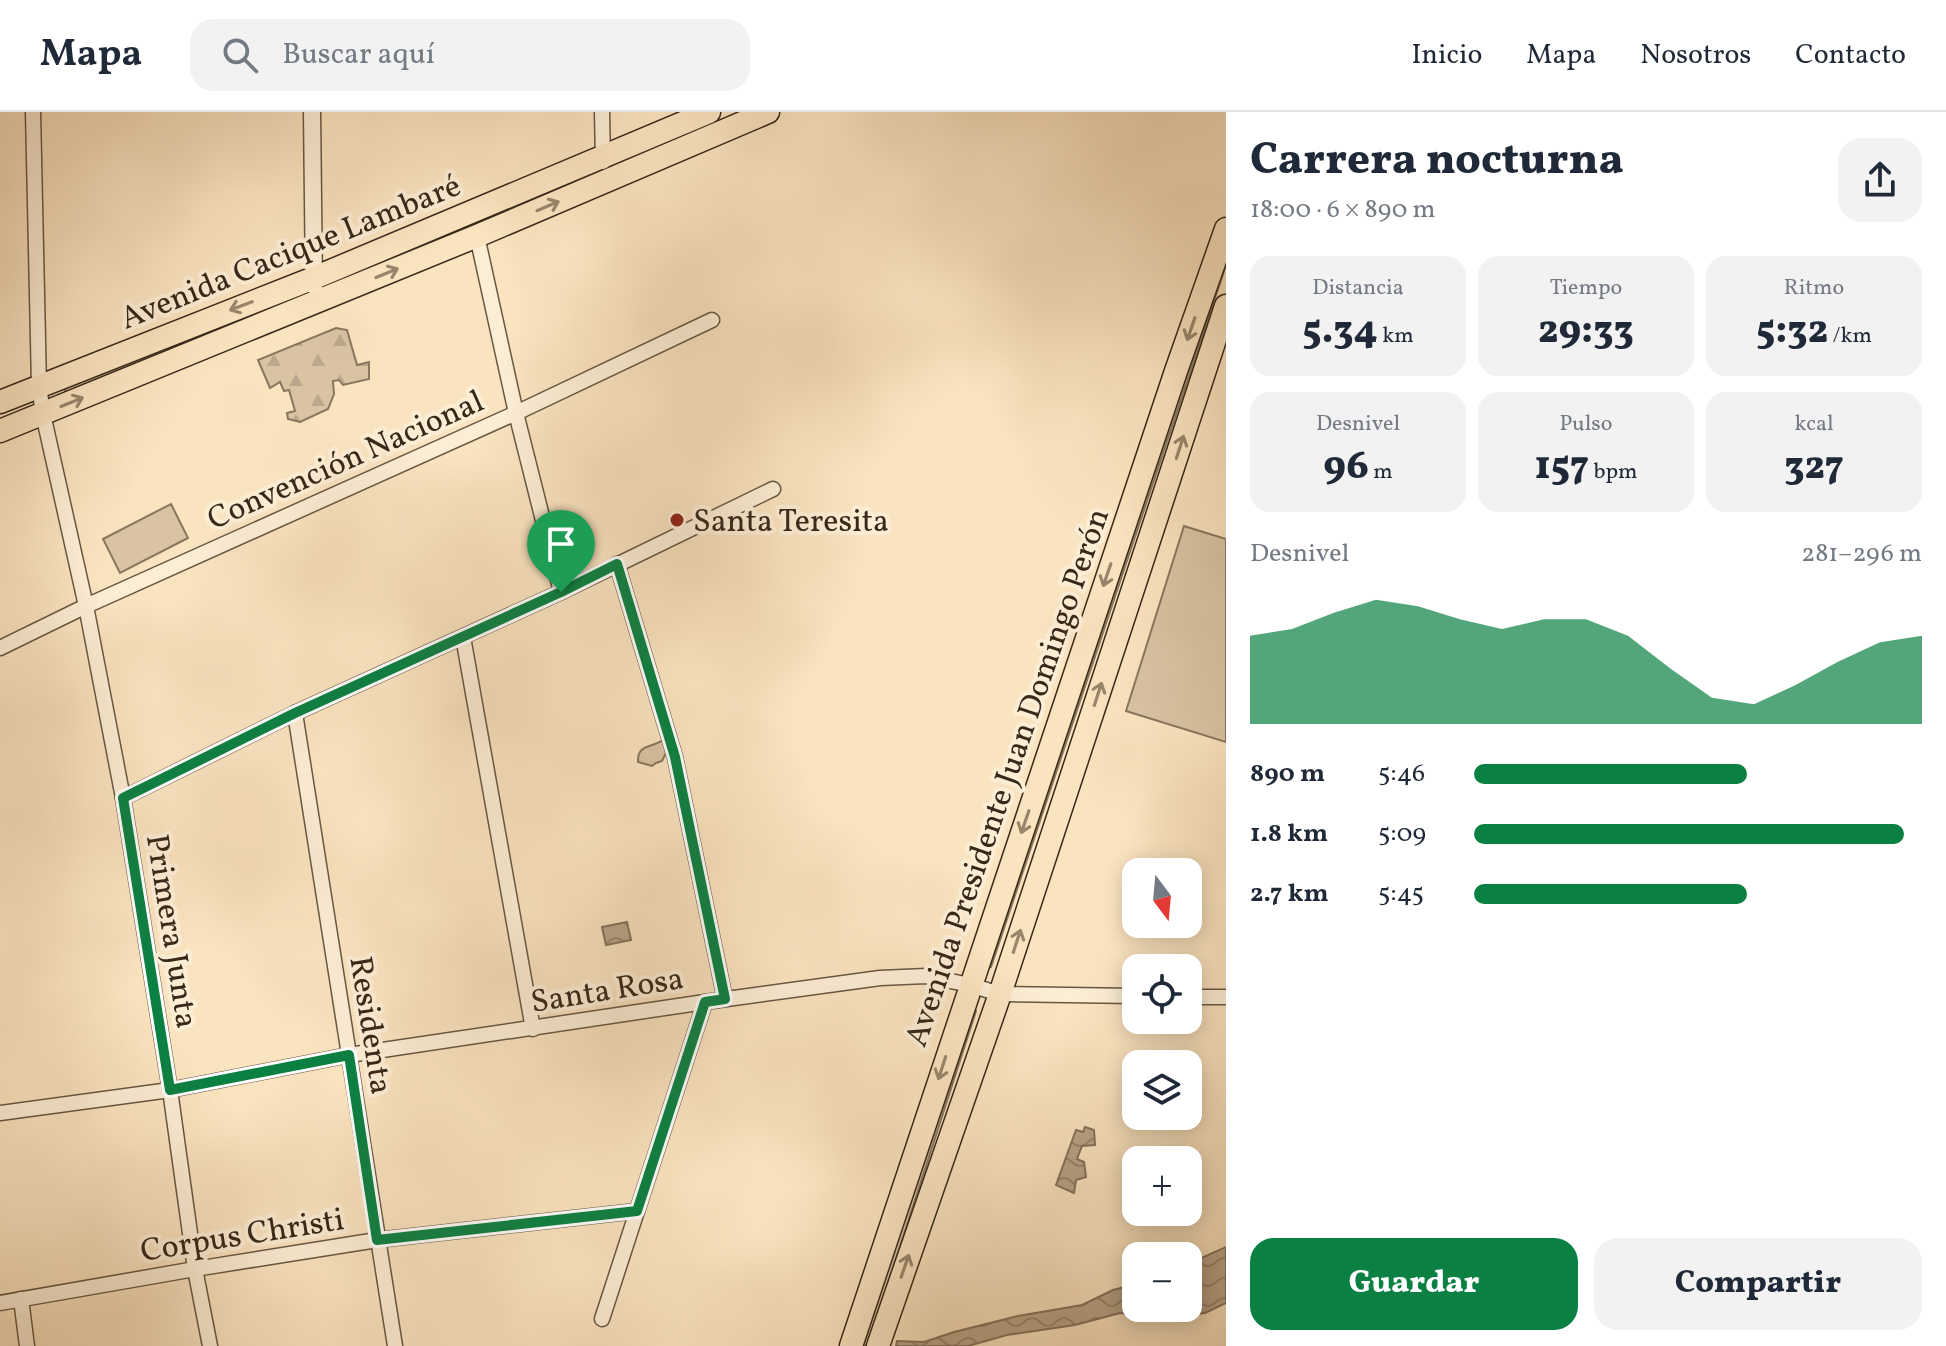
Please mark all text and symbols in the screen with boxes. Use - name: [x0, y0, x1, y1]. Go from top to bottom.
- search box: [190, 19, 750, 91]
- text: Mapa: [40, 29, 142, 82]
- icon: search: [218, 33, 262, 77]
- text: Buscar aquí: [282, 34, 435, 76]
- text: Inicio: [1411, 36, 1482, 75]
- text: Mapa: [1526, 36, 1596, 75]
- text: Nosotros: [1640, 36, 1751, 75]
- text: Contacto: [1795, 36, 1906, 75]
- text: Carrera nocturna: [1250, 131, 1624, 192]
- button: share: [1838, 138, 1922, 222]
- street label: Avenida Cacique Lambaré: [114, 165, 468, 342]
- text: 18:00 · 6 × 890 m: [1250, 192, 1436, 228]
- one-way arrow: [536, 197, 560, 212]
- one-way arrow: [374, 265, 398, 280]
- text: Distancia: [1312, 273, 1404, 304]
- text: Tiempo: [1550, 273, 1622, 304]
- text: Ritmo: [1784, 273, 1844, 304]
- one-way arrow: [229, 300, 254, 314]
- text: 5.34: [1302, 304, 1378, 360]
- text: 29:33: [1538, 304, 1634, 360]
- text: 5:32: [1756, 304, 1828, 360]
- one-way arrow: [1182, 316, 1197, 341]
- text: km: [1378, 321, 1414, 352]
- text: /km: [1828, 321, 1872, 352]
- street label: Convención Nacional: [201, 381, 491, 543]
- one-way arrow: [59, 394, 84, 408]
- text: Desnivel: [1316, 409, 1400, 440]
- text: Pulso: [1560, 409, 1612, 440]
- text: kcal: [1794, 409, 1834, 440]
- one-way arrow: [1173, 435, 1188, 460]
- text: 96: [1323, 440, 1369, 496]
- text: 157: [1534, 440, 1589, 496]
- text: 327: [1784, 440, 1844, 496]
- text: m: [1369, 457, 1393, 488]
- text: bpm: [1589, 457, 1638, 488]
- place label: Santa Teresita: [693, 501, 889, 545]
- street label: Avenida Presidente Juan Domingo Perón: [896, 503, 1122, 1053]
- pin: [527, 510, 595, 592]
- marker: Santa Teresita: [668, 511, 686, 529]
- icon: arrive: [539, 522, 583, 566]
- text: Desnivel: [1250, 536, 1349, 572]
- text: 281–296 m: [1801, 536, 1922, 572]
- one-way arrow: [1099, 562, 1114, 587]
- one-way arrow: [1092, 682, 1107, 707]
- text: 890 m: [1250, 756, 1325, 792]
- text: 5:46: [1378, 756, 1425, 792]
- one-way arrow: [1016, 809, 1031, 834]
- text: 1.8 km: [1250, 816, 1328, 852]
- text: 5:09: [1378, 816, 1426, 852]
- street label: Primera Junta: [133, 831, 207, 1032]
- north arrow: [1122, 858, 1202, 938]
- map controls: [1122, 858, 1202, 1322]
- text: 2.7 km: [1250, 876, 1329, 912]
- text: 5:45: [1378, 876, 1424, 912]
- one-way arrow: [1011, 929, 1025, 954]
- street label: Residenta: [336, 953, 402, 1098]
- button: locate: [1122, 954, 1202, 1034]
- street label: Santa Rosa: [528, 958, 687, 1026]
- button: layers: [1122, 1050, 1202, 1130]
- one-way arrow: [934, 1056, 949, 1081]
- button: +: [1122, 1146, 1202, 1226]
- street label: Corpus Christi: [138, 1199, 347, 1275]
- button: Guardar: [1250, 1238, 1578, 1330]
- button: Compartir: [1594, 1238, 1922, 1330]
- button: −: [1122, 1242, 1202, 1322]
- one-way arrow: [899, 1254, 914, 1279]

